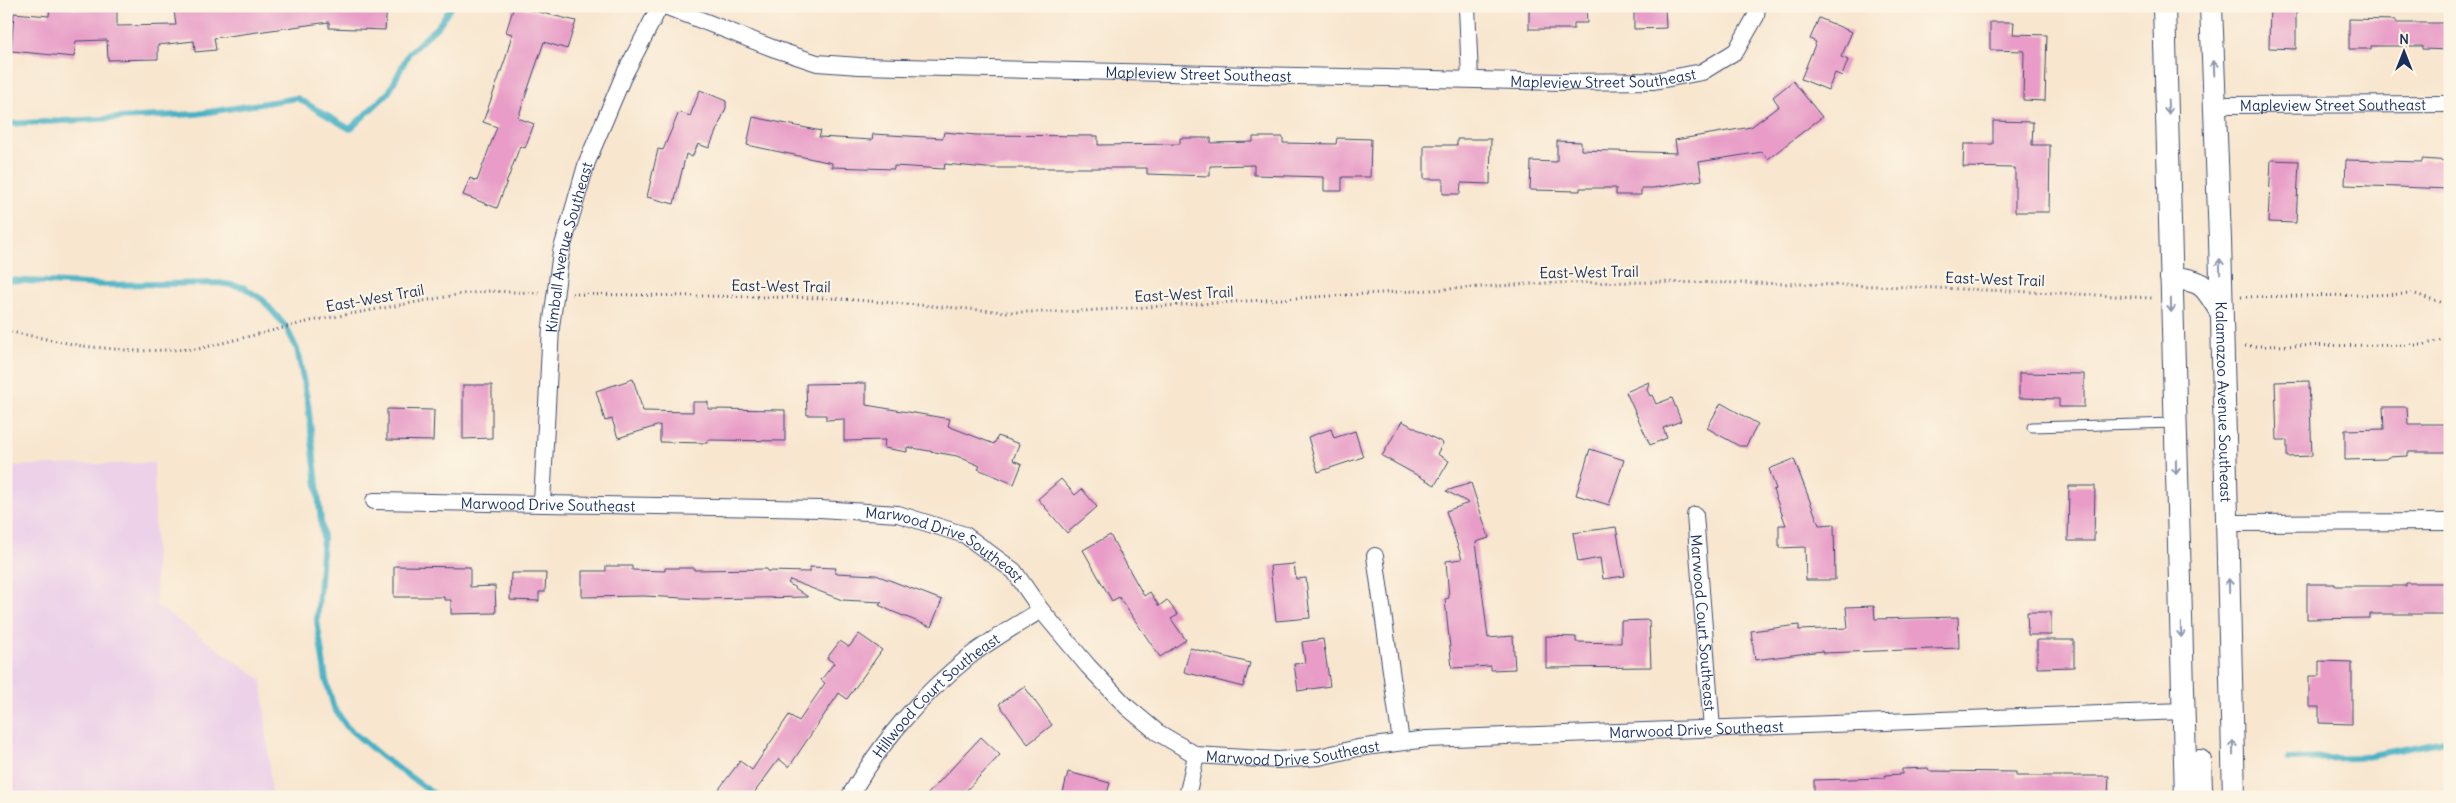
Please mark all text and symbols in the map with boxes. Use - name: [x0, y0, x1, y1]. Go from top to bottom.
- north arrow: [2378, 28, 2428, 78]
- text: N: [2399, 30, 2409, 48]
- one-way arrow: [2209, 61, 2218, 77]
- street label: Mapleview Street Southeast: [1105, 62, 1292, 85]
- street label: Mapleview Street Southeast: [1510, 64, 1697, 92]
- street label: Mapleview Street Southeast: [2240, 95, 2426, 114]
- one-way arrow: [2163, 99, 2172, 115]
- street label: Kimball Avenue Southeast: [541, 160, 596, 333]
- one-way arrow: [2215, 258, 2225, 274]
- street label: East-West Trail: [1539, 262, 1639, 282]
- street label: East-West Trail: [1945, 268, 2045, 290]
- street label: East-West Trail: [731, 276, 831, 296]
- street label: East-West Trail: [324, 280, 426, 316]
- street label: East-West Trail: [1134, 282, 1234, 306]
- one-way arrow: [2167, 297, 2176, 313]
- street label: Kalamazoo Avenue Southeast: [2212, 301, 2236, 502]
- one-way arrow: [2171, 459, 2180, 475]
- street label: Marwood Drive Southeast: [460, 493, 636, 515]
- street label: Marwood Drive Southeast: [865, 502, 1028, 586]
- street label: Marwood Court Southeast: [1687, 533, 1720, 712]
- one-way arrow: [2224, 578, 2234, 594]
- one-way arrow: [2176, 621, 2186, 637]
- street label: Hillwood Court Southeast: [868, 629, 1003, 761]
- street label: Marwood Drive Southeast: [1609, 716, 1784, 742]
- street label: Marwood Drive Southeast: [1205, 736, 1380, 770]
- one-way arrow: [2228, 740, 2238, 756]

